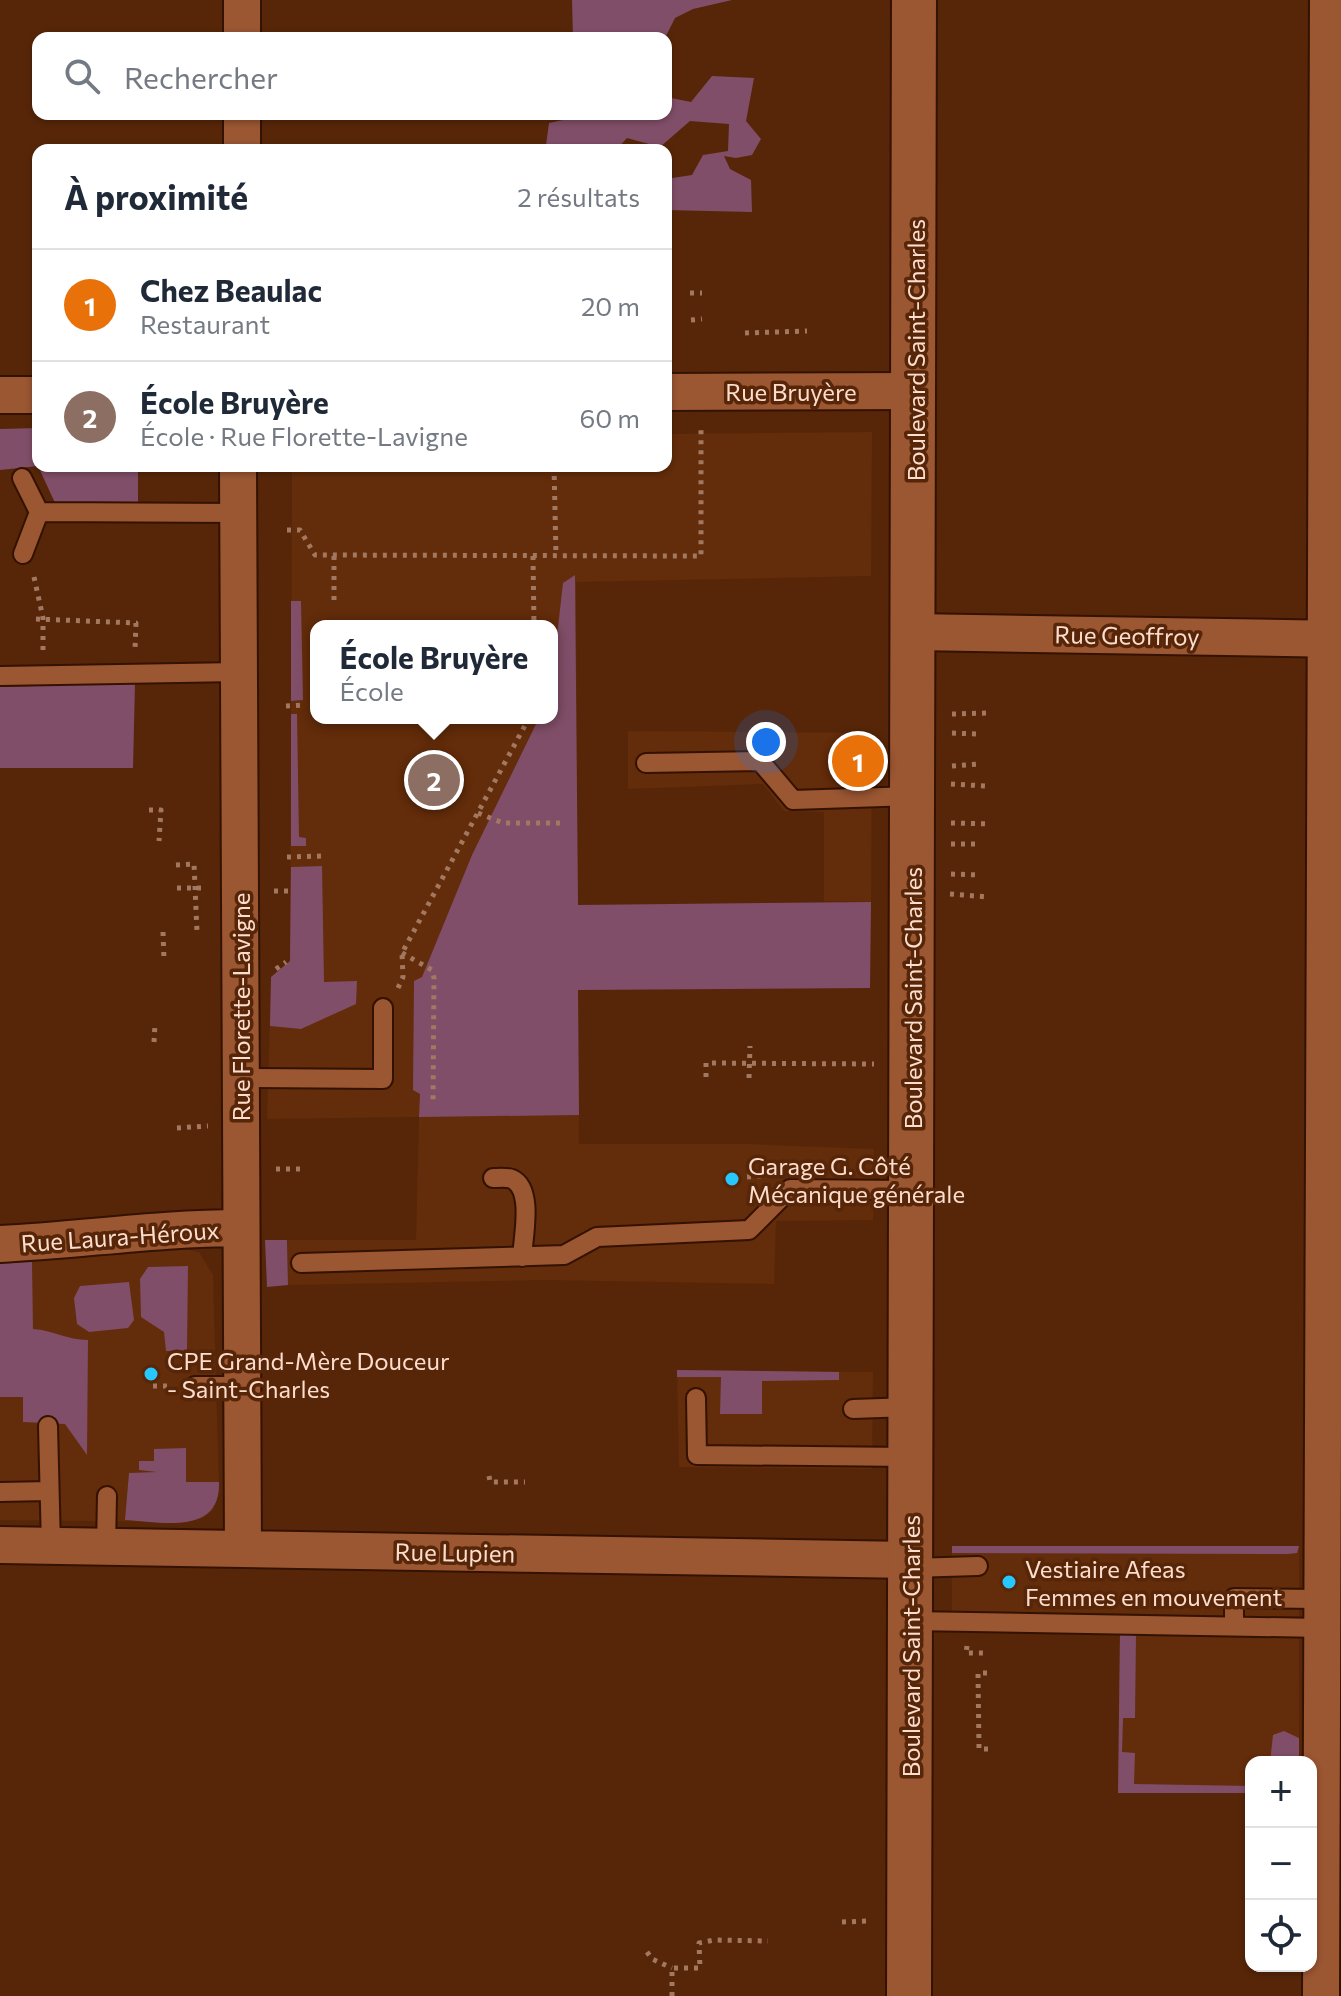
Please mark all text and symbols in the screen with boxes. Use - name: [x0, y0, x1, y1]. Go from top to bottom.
- search box: [32, 32, 672, 120]
- icon: search: [60, 54, 104, 98]
- text: Rechercher: [124, 58, 278, 95]
- text: À proximité: [64, 175, 248, 217]
- text: 2 résultats: [517, 181, 640, 212]
- street label: Boulevard Saint-Charles: [901, 219, 930, 481]
- text: Chez Beaulac: [140, 271, 322, 308]
- text: 1: [84, 290, 96, 321]
- text: 20 m: [581, 290, 640, 321]
- text: Restaurant: [140, 308, 270, 339]
- street label: Rue Bruyère: [725, 377, 857, 406]
- text: École Bruyère: [140, 383, 329, 420]
- text: 2: [83, 402, 97, 433]
- text: 60 m: [580, 402, 640, 433]
- text: École · Rue Florette-Lavigne: [140, 420, 468, 451]
- street label: Rue Geoffroy: [1054, 619, 1200, 651]
- popup: [310, 620, 558, 724]
- text: École Bruyère: [340, 638, 528, 675]
- text: École: [340, 675, 404, 706]
- your location: [746, 722, 786, 762]
- pin: 1: [832, 731, 884, 791]
- pin: 2: [408, 750, 460, 810]
- street label: Boulevard Saint-Charles: [898, 867, 927, 1129]
- street label: Rue Florette-Lavigne: [226, 893, 255, 1121]
- place label: Garage G. Côté Mécanique générale: [748, 1151, 965, 1208]
- marker: Garage G. Côté Mécanique générale: [723, 1170, 741, 1188]
- street label: Rue Laura-Héroux: [20, 1215, 220, 1257]
- place label: CPE Grand-Mère Douceur - Saint-Charles: [167, 1346, 450, 1403]
- marker: CPE Grand-Mère Douceur - Saint-Charles: [142, 1365, 160, 1383]
- street label: Boulevard Saint-Charles: [896, 1515, 925, 1777]
- street label: Rue Lupien: [394, 1536, 516, 1568]
- place label: Vestiaire Afeas Femmes en mouvement: [1025, 1554, 1283, 1611]
- marker: Vestiaire Afeas Femmes en mouvement: [1000, 1573, 1018, 1591]
- map controls: [1245, 1756, 1317, 1972]
- button: +: [1245, 1756, 1317, 1828]
- button: −: [1245, 1828, 1317, 1900]
- button: locate: [1245, 1900, 1317, 1972]

